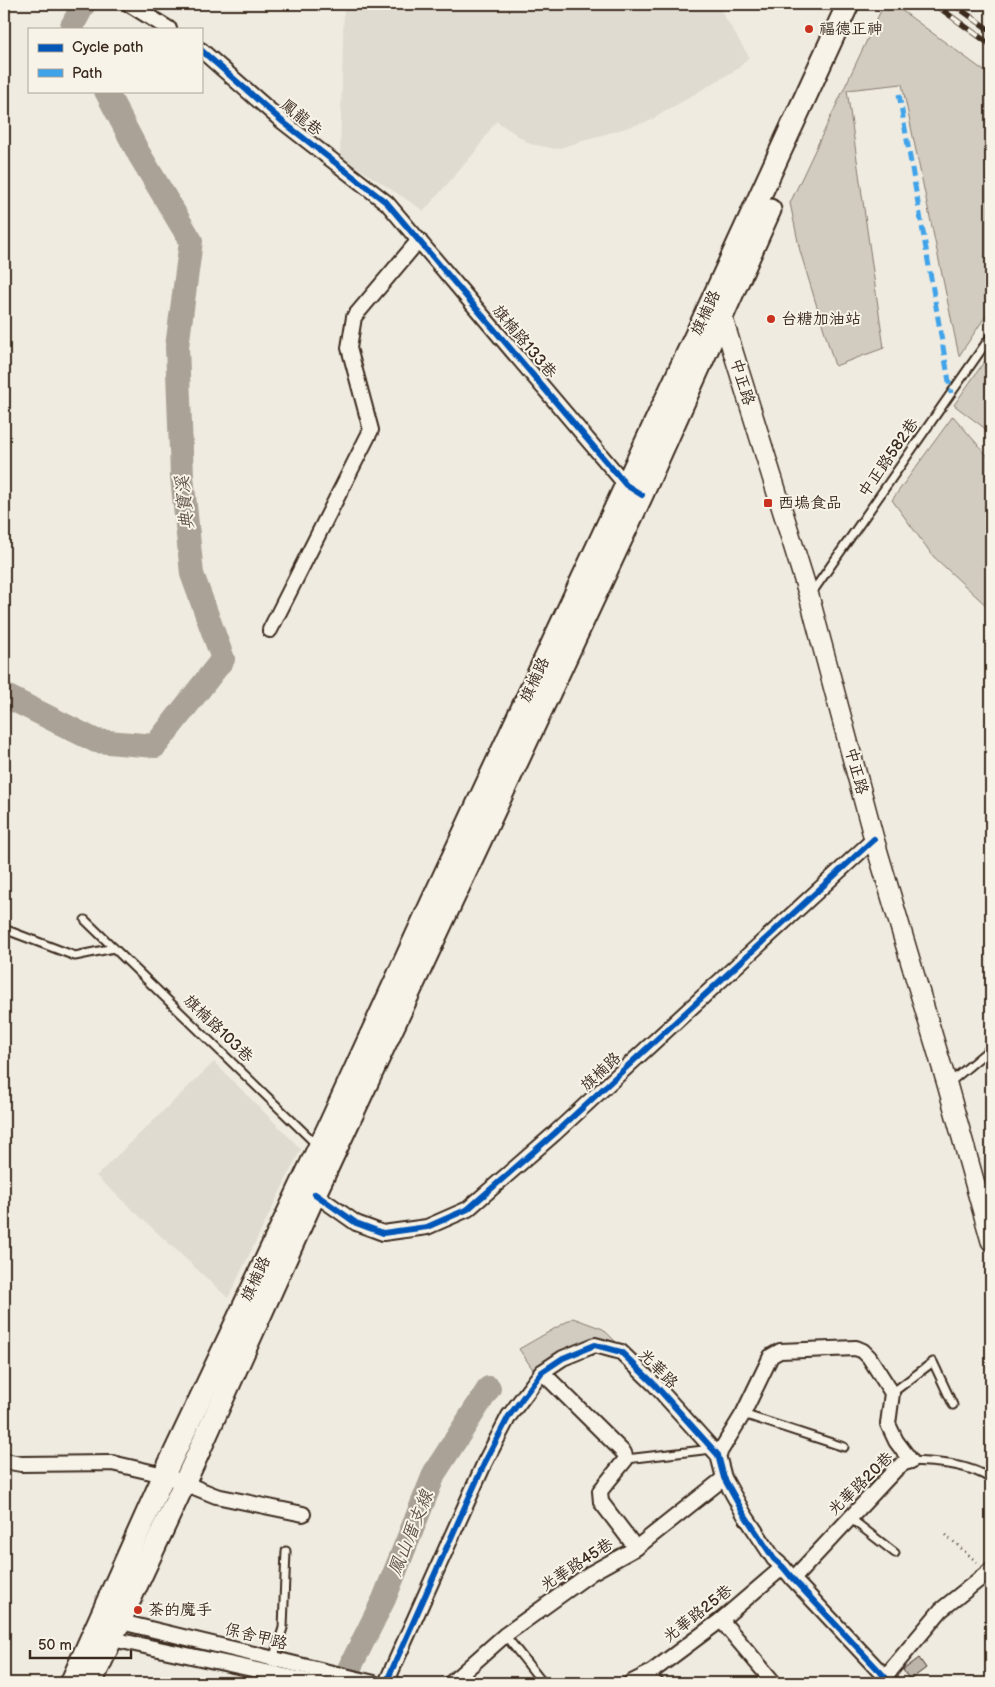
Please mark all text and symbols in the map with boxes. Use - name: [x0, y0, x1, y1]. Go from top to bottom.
- place label: 福德正神: [819, 20, 883, 39]
- marker: 福德正神: [803, 23, 815, 35]
- legend: [28, 28, 202, 92]
- text: Cycle path: [72, 38, 143, 57]
- text: Path: [72, 64, 102, 83]
- street label: 鳳龍巷: [276, 96, 326, 140]
- street label: 旗楠路: [687, 287, 725, 339]
- street label: 旗楠路133巷: [488, 301, 560, 383]
- place label: 台糖加油站: [781, 310, 861, 329]
- marker: 台糖加油站: [765, 313, 777, 325]
- street label: 中正路: [726, 356, 758, 408]
- street label: 中正路582巷: [855, 415, 923, 501]
- water label: 典寶溪: [172, 474, 198, 531]
- place label: 西塢食品: [778, 494, 842, 513]
- marker: 西塢食品: [762, 497, 774, 509]
- street label: 旗楠路: [516, 654, 554, 706]
- street label: 中正路: [841, 745, 871, 797]
- street label: 旗楠路103巷: [179, 991, 257, 1067]
- street label: 旗楠路: [577, 1049, 625, 1095]
- street label: 旗楠路: [237, 1253, 275, 1305]
- street label: 光華路: [634, 1345, 682, 1393]
- street label: 光華路20巷: [825, 1448, 897, 1520]
- water label: 鳳山厝支線: [384, 1486, 438, 1580]
- street label: 光華路45巷: [537, 1534, 617, 1596]
- street label: 光華路25巷: [660, 1581, 736, 1647]
- place label: 茶的魔手: [148, 1601, 212, 1620]
- marker: 茶的魔手: [132, 1604, 144, 1616]
- street label: 保舍甲路: [223, 1620, 289, 1654]
- scale bar: [30, 1627, 131, 1659]
- text: 50 m: [38, 1636, 72, 1655]

